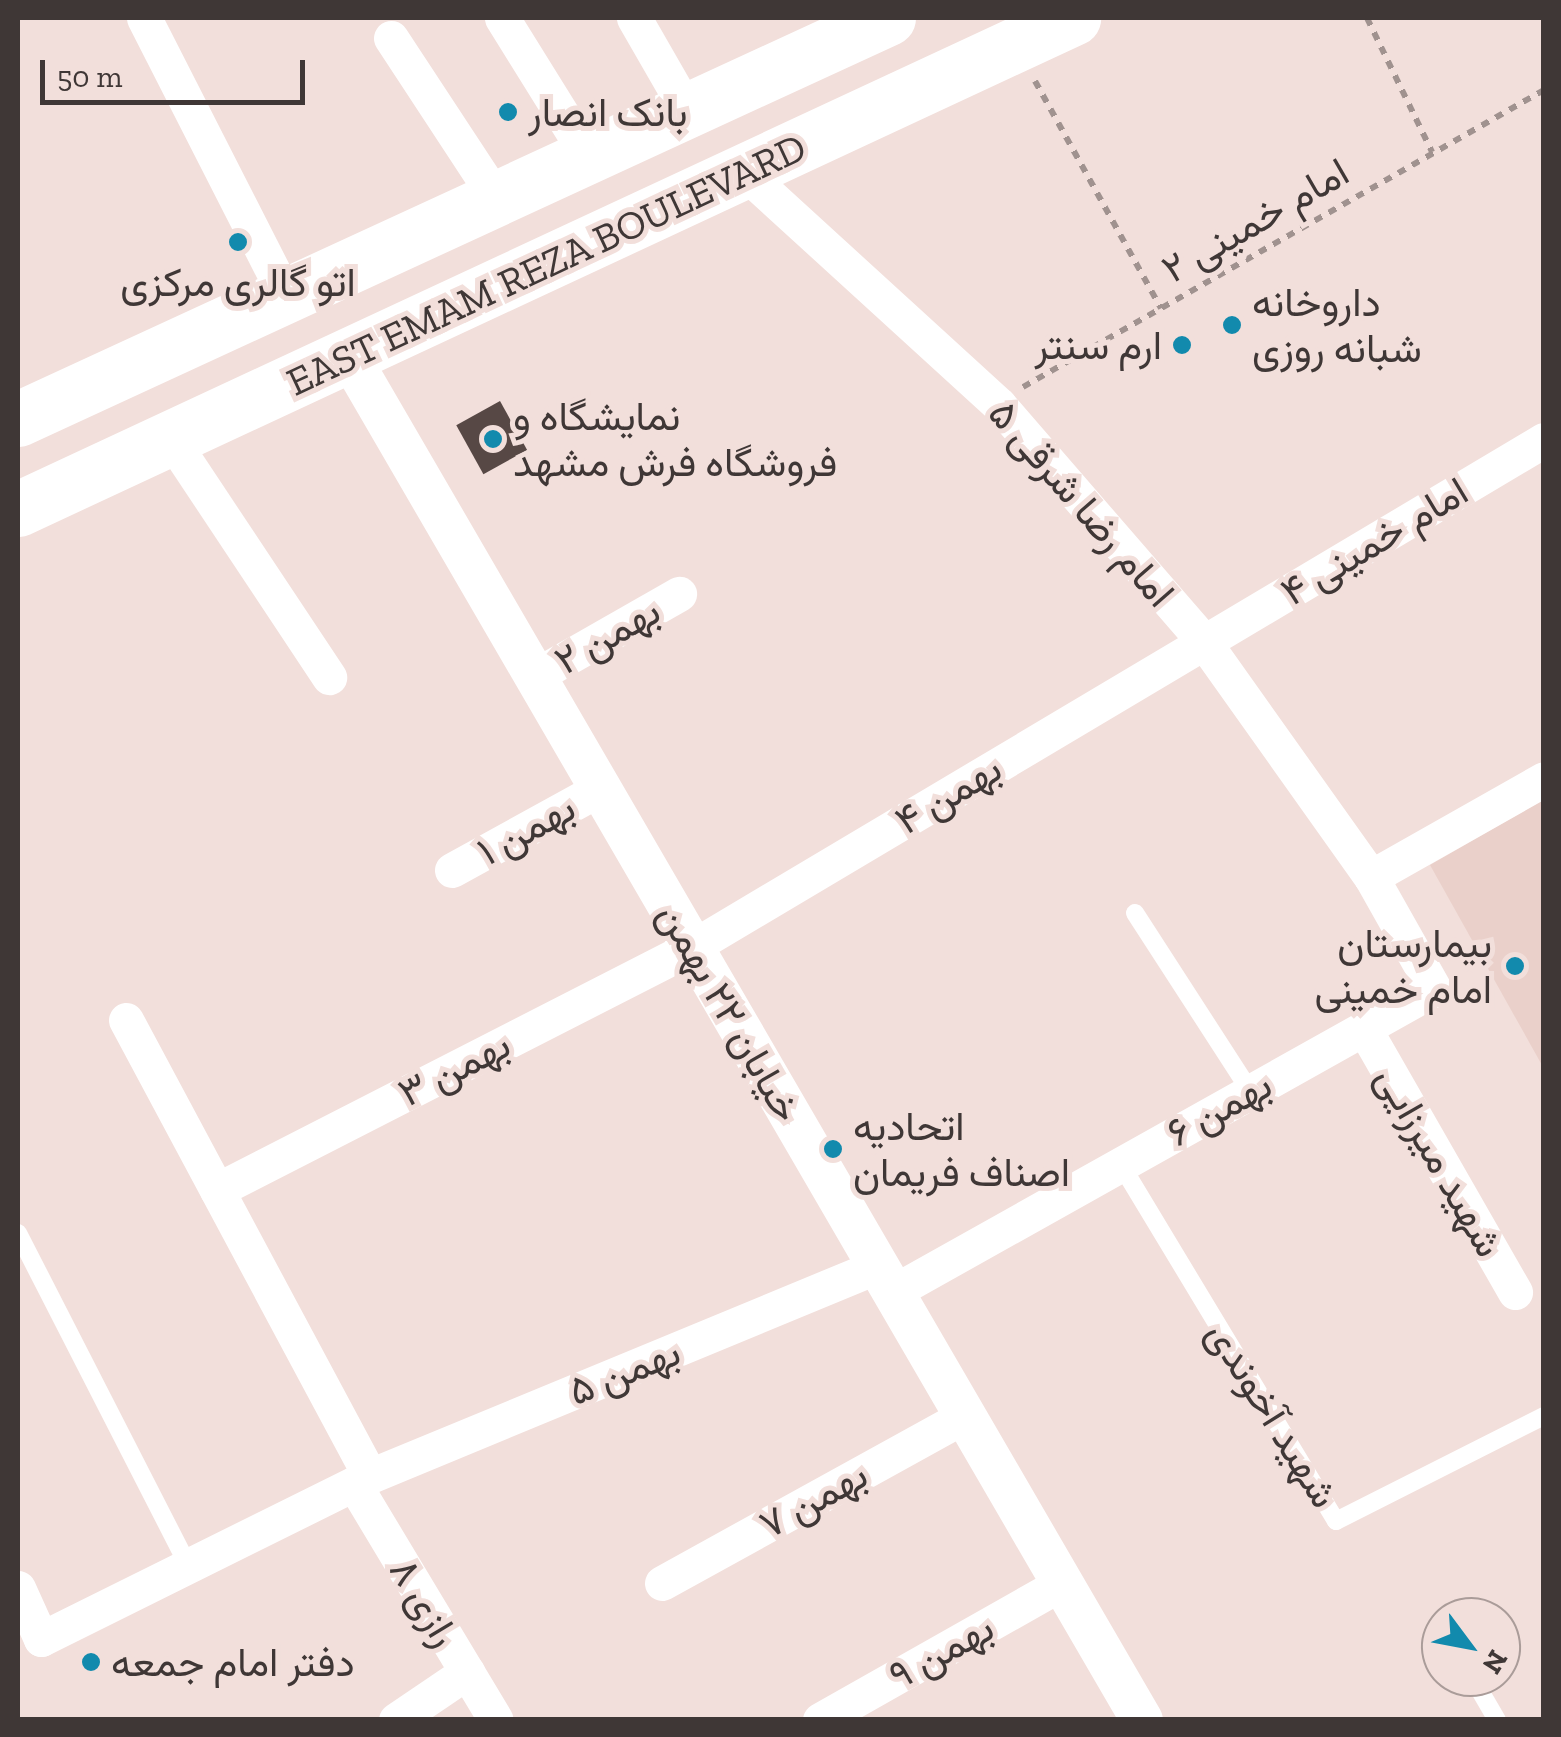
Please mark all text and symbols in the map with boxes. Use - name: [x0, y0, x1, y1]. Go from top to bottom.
- scale bar: [45, 40, 310, 102]
- text: 50 m: [57, 59, 122, 95]
- place label: بانک انصار: [528, 88, 688, 136]
- marker: بانک انصار: [497, 101, 519, 123]
- street label: EAST EMAM REZA BOULEVARD: [278, 122, 814, 406]
- street label: امام خمینی ۲: [1153, 147, 1357, 293]
- marker: اتو گالری مرکزی: [227, 231, 249, 253]
- place label: اتو گالری مرکزی: [120, 258, 356, 306]
- place label: داروخانه شبانه روزی: [1252, 278, 1422, 372]
- marker: داروخانه شبانه روزی: [1221, 314, 1243, 336]
- place label: ارم سنتر: [1034, 321, 1162, 369]
- marker: ارم سنتر: [1171, 334, 1193, 356]
- street label: امام رضا شرقی ۵: [979, 390, 1185, 616]
- place label: نمایشگاه و فروشگاه فرش مشهد: [513, 392, 837, 486]
- marker: نمایشگاه و فروشگاه فرش مشهد: [482, 428, 504, 450]
- street label: امام خمینی ۴: [1272, 466, 1476, 616]
- street label: بهمن ۲: [546, 586, 668, 684]
- street label: بهمن ۴: [886, 744, 1010, 844]
- street label: بهمن ۱: [469, 783, 583, 875]
- street label: خیابان ۲۲ بهمن: [648, 894, 812, 1130]
- place label: بیمارستان امام خمینی: [1314, 919, 1492, 1013]
- marker: بیمارستان امام خمینی: [1502, 953, 1528, 979]
- street label: بهمن ۳: [390, 1020, 518, 1116]
- street label: شهید میرزایی: [1366, 1057, 1514, 1265]
- street label: بهمن ۶: [1158, 1060, 1280, 1156]
- place label: اتحادیه اصناف فریمان: [853, 1102, 1070, 1196]
- marker: اتحادیه اصناف فریمان: [822, 1138, 844, 1160]
- street label: شهید آخوندی: [1197, 1312, 1349, 1516]
- street label: بهمن ۵: [561, 1327, 687, 1415]
- street label: بهمن ۷: [751, 1450, 875, 1548]
- street label: رازی ۸: [380, 1549, 470, 1655]
- north arrow: [1421, 1597, 1521, 1697]
- street label: بهمن ۹: [880, 1603, 1002, 1699]
- place label: دفتر امام جمعه: [111, 1638, 355, 1686]
- text: N: [1476, 1644, 1515, 1680]
- marker: دفتر امام جمعه: [80, 1651, 102, 1673]

